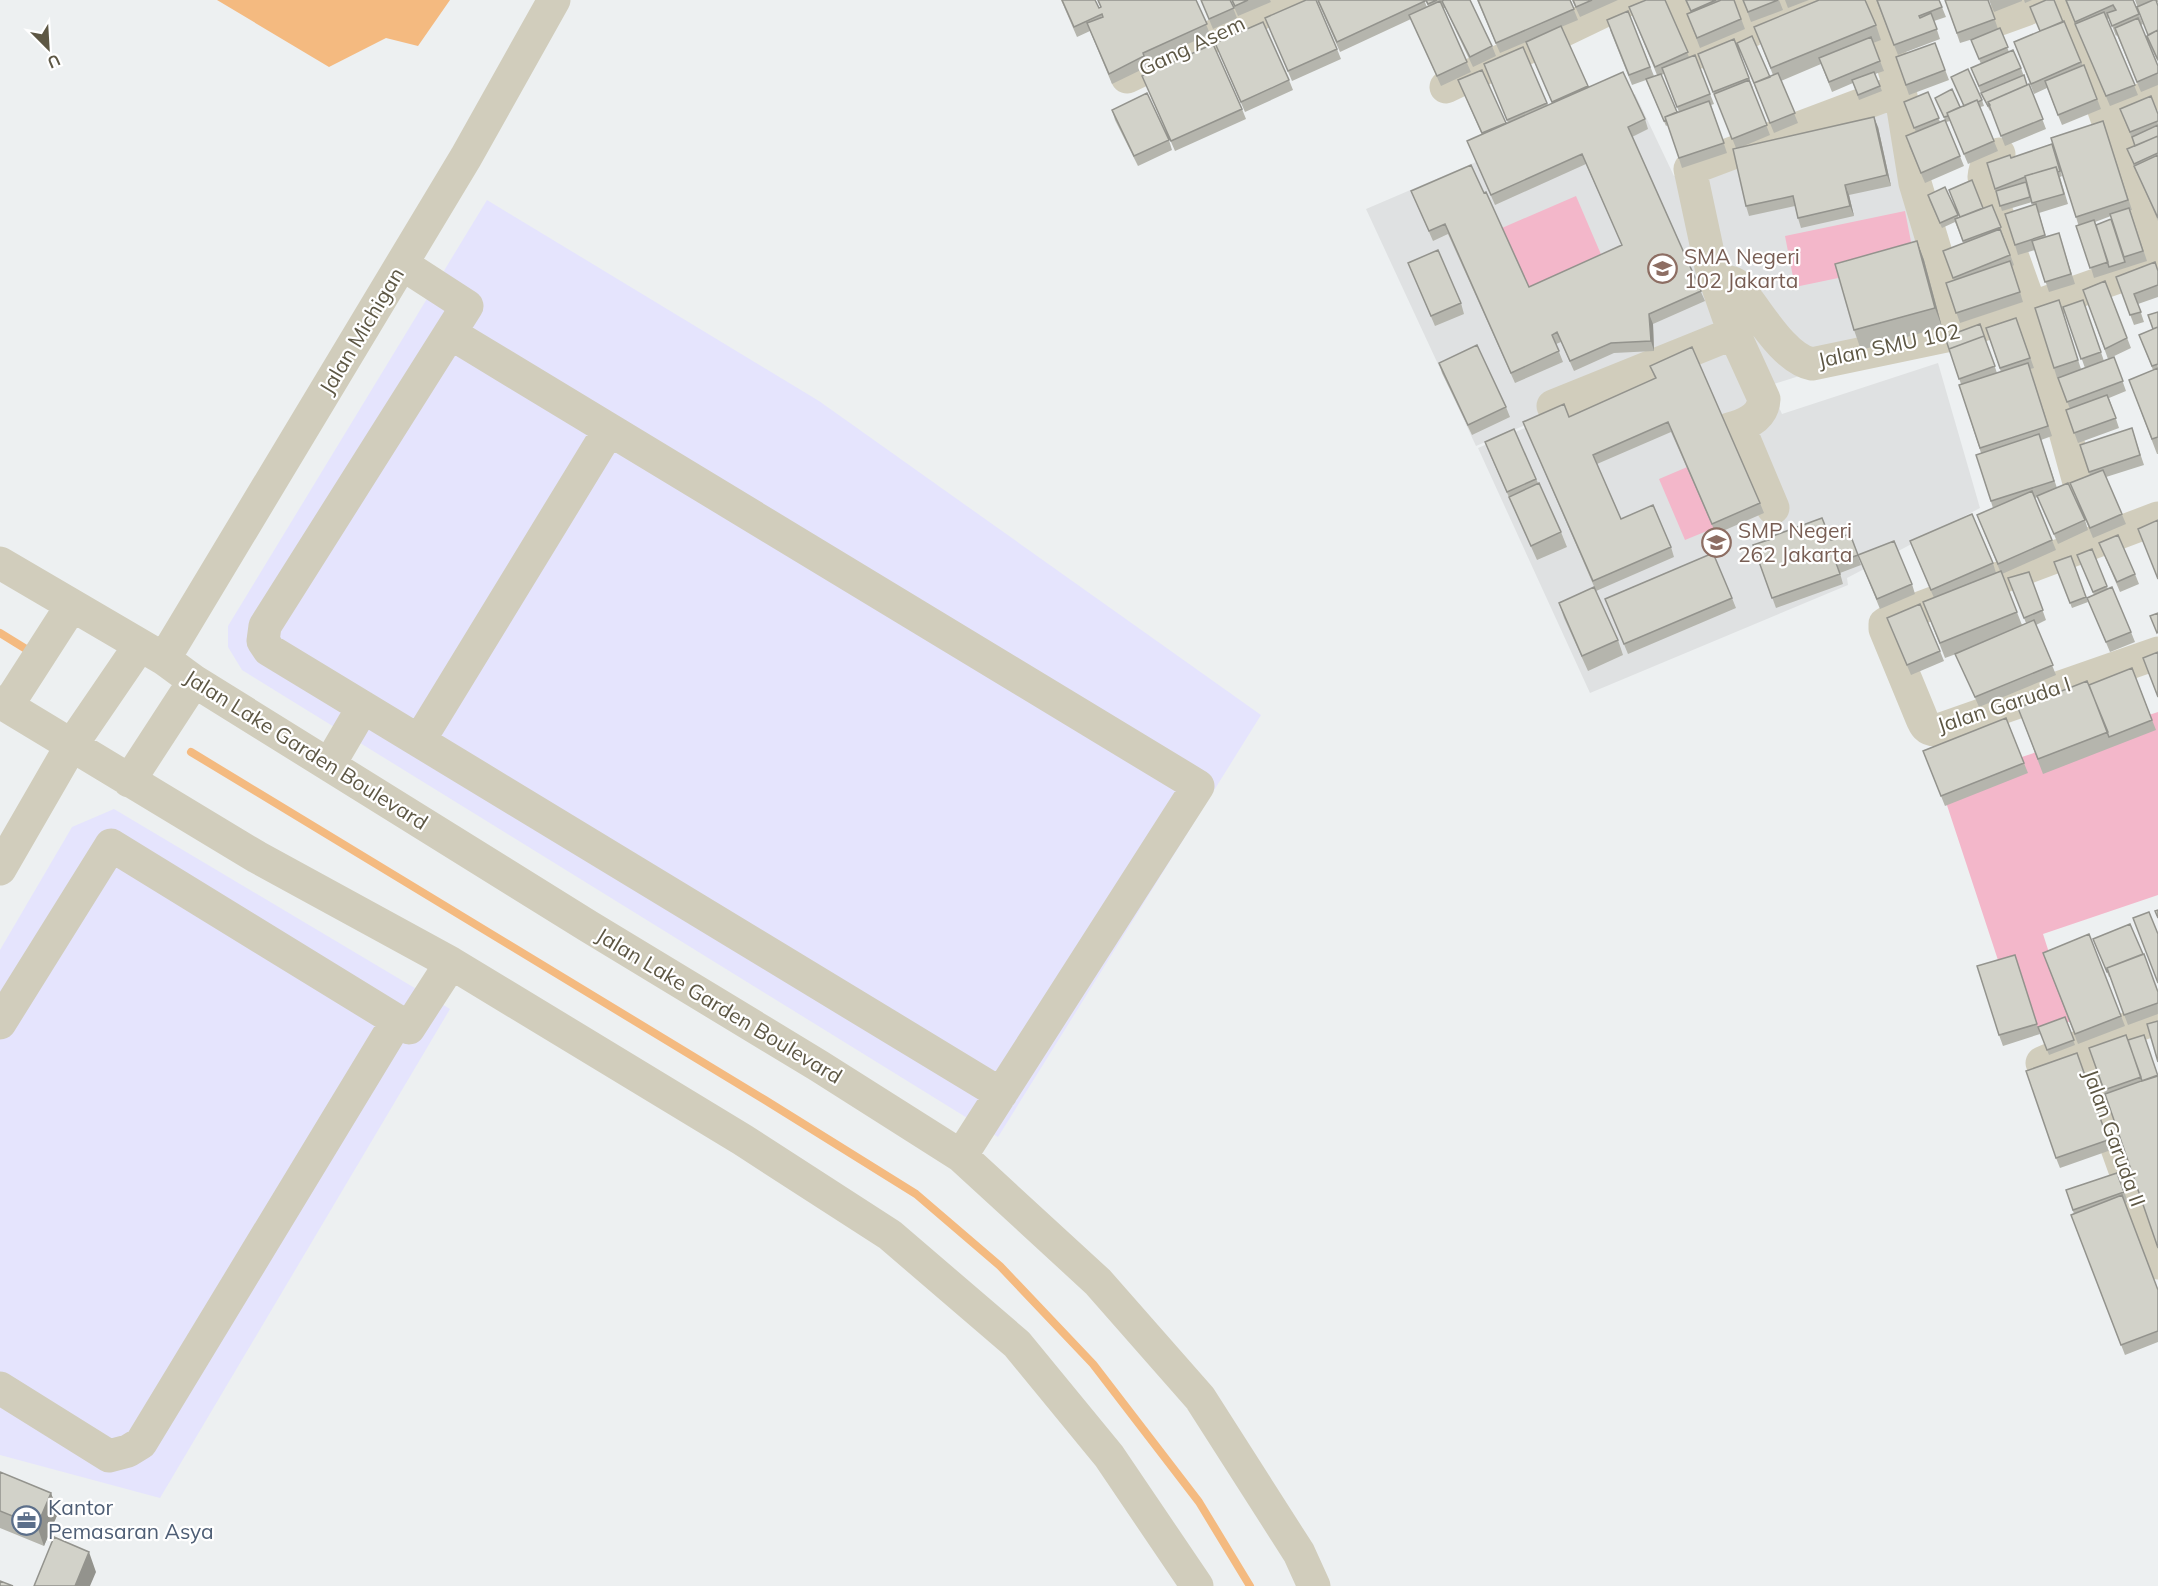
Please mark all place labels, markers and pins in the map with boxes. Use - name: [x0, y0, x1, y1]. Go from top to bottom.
- place label: SMA Negeri 102 Jakarta: [1684, 243, 1800, 293]
- school or university icon: SMA Negeri 102 Jakarta: [1647, 253, 1679, 285]
- place label: SMP Negeri 262 Jakarta: [1738, 517, 1852, 567]
- school or university icon: SMP Negeri 262 Jakarta: [1701, 527, 1733, 559]
- place label: Kantor Pemasaran Asya: [48, 1494, 214, 1544]
- office icon: Kantor Pemasaran Asya: [11, 1504, 43, 1536]

